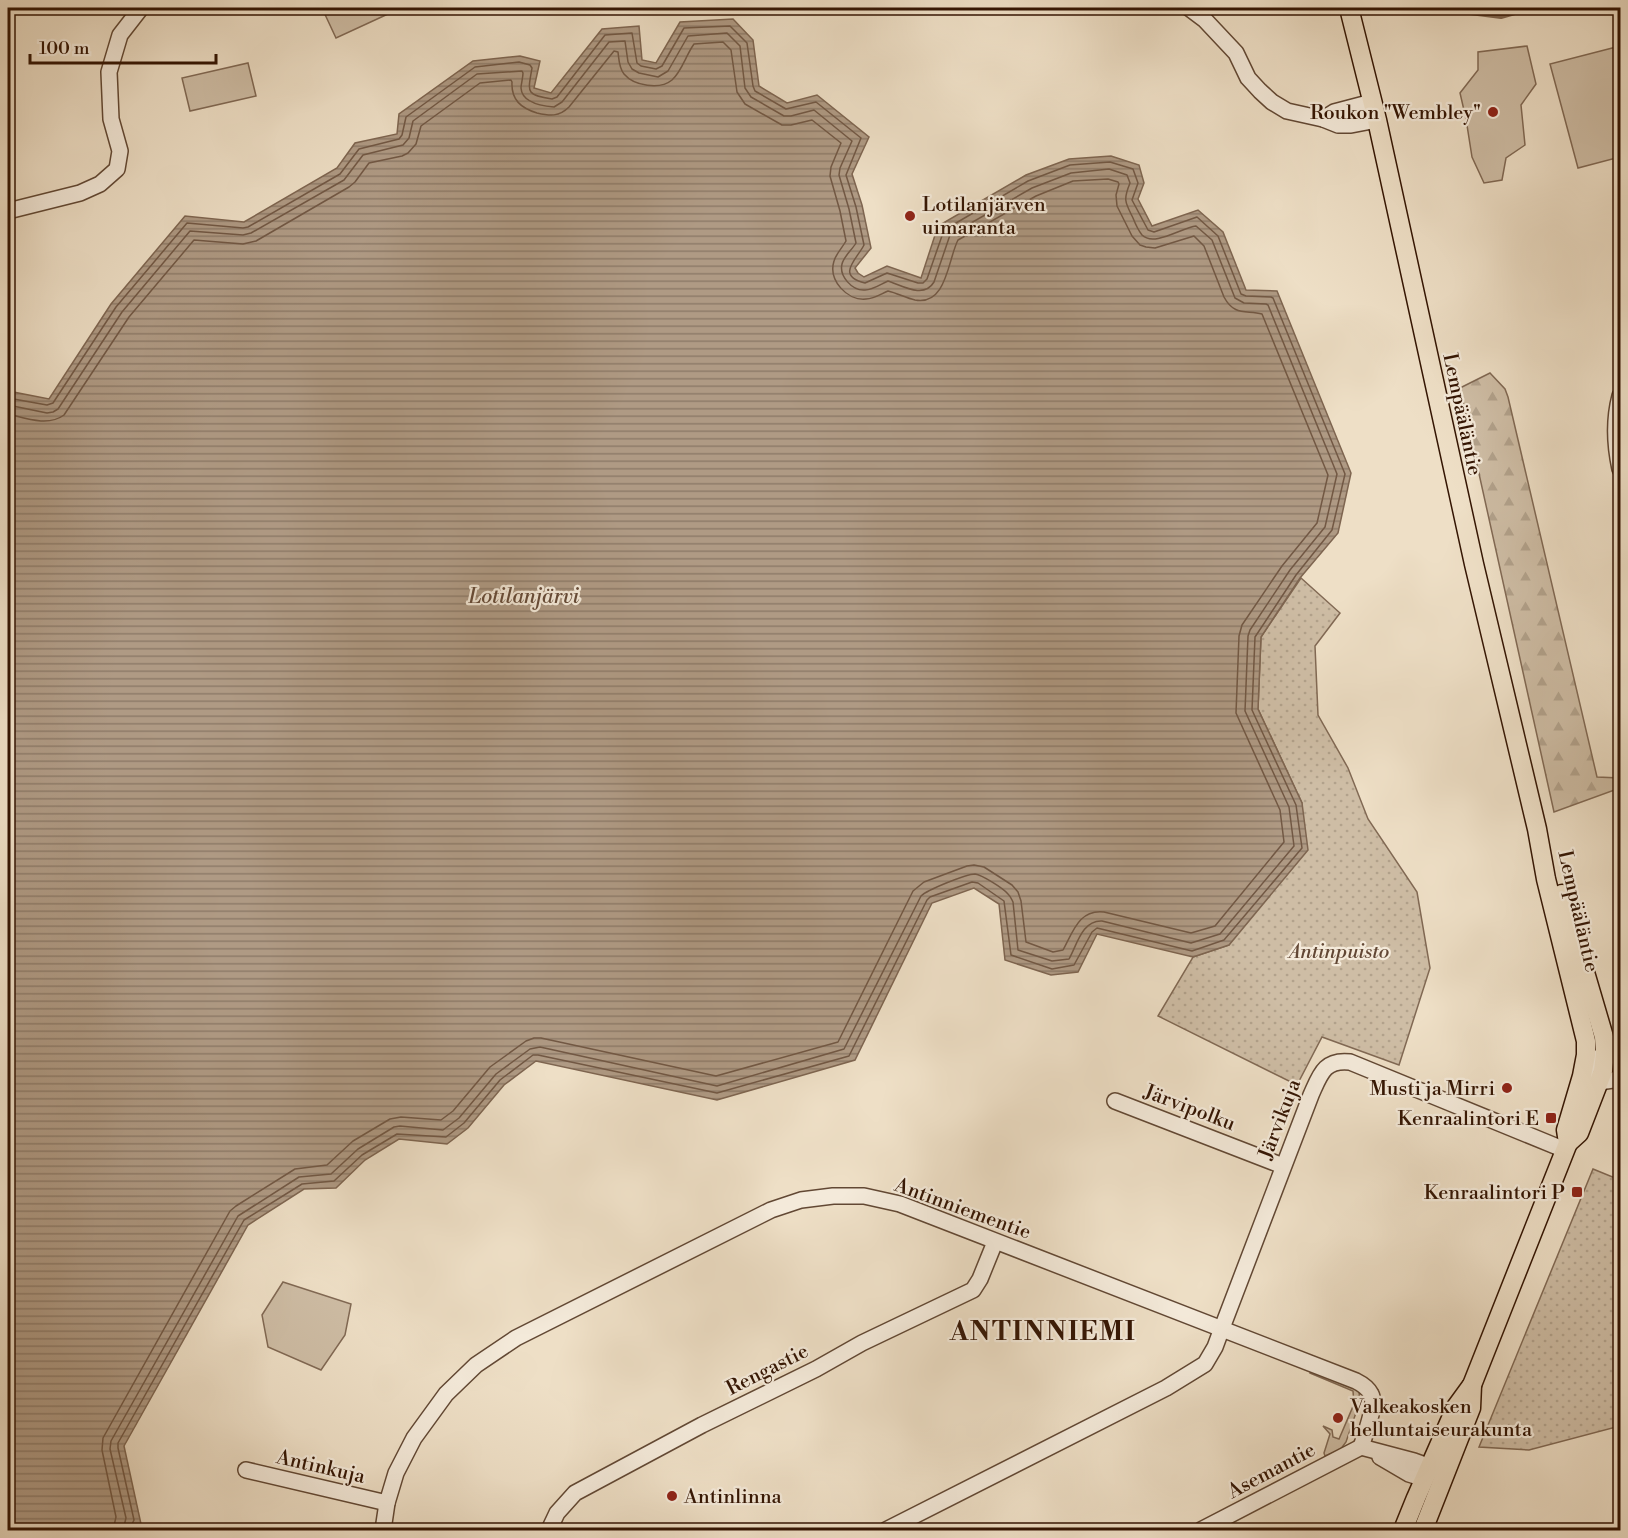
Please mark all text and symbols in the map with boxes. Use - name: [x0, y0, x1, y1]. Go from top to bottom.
- scale bar: [30, 27, 216, 65]
- text: 100 m: [39, 37, 90, 60]
- place label: Roukon "Wembley": [1310, 101, 1481, 126]
- marker: Roukon "Wembley": [1486, 105, 1500, 119]
- place label: Lotilanjärven uimaranta: [922, 193, 1046, 241]
- marker: Lotilanjärven uimaranta: [903, 209, 917, 223]
- street label: Lempääläntie: [1436, 351, 1487, 478]
- water label: Lotilanjärvi: [468, 584, 580, 610]
- street label: Lempääläntie: [1551, 848, 1604, 975]
- park label: Antinpuisto: [1287, 940, 1389, 965]
- street label: Järvikuja: [1253, 1075, 1307, 1164]
- place label: Musti ja Mirri: [1369, 1077, 1495, 1102]
- street label: Järvipolku: [1139, 1079, 1239, 1137]
- marker: Musti ja Mirri: [1500, 1081, 1514, 1095]
- place label: Kenraalintori E: [1398, 1107, 1539, 1132]
- marker: Kenraalintori E: [1544, 1111, 1558, 1125]
- street label: Antinniementie: [890, 1173, 1034, 1246]
- place label: Kenraalintori P: [1424, 1181, 1565, 1206]
- marker: Kenraalintori P: [1570, 1185, 1584, 1199]
- district label: ANTINNIEMI: [949, 1316, 1136, 1348]
- street label: Rengastie: [722, 1339, 813, 1402]
- place label: Valkeakosken helluntaiseurakunta: [1349, 1395, 1533, 1443]
- marker: Valkeakosken helluntaiseurakunta: [1331, 1411, 1345, 1425]
- street label: Asemantie: [1223, 1438, 1320, 1505]
- street label: Antinkuja: [273, 1445, 368, 1490]
- place label: Antinlinna: [683, 1485, 783, 1510]
- marker: Antinlinna: [665, 1489, 679, 1503]

